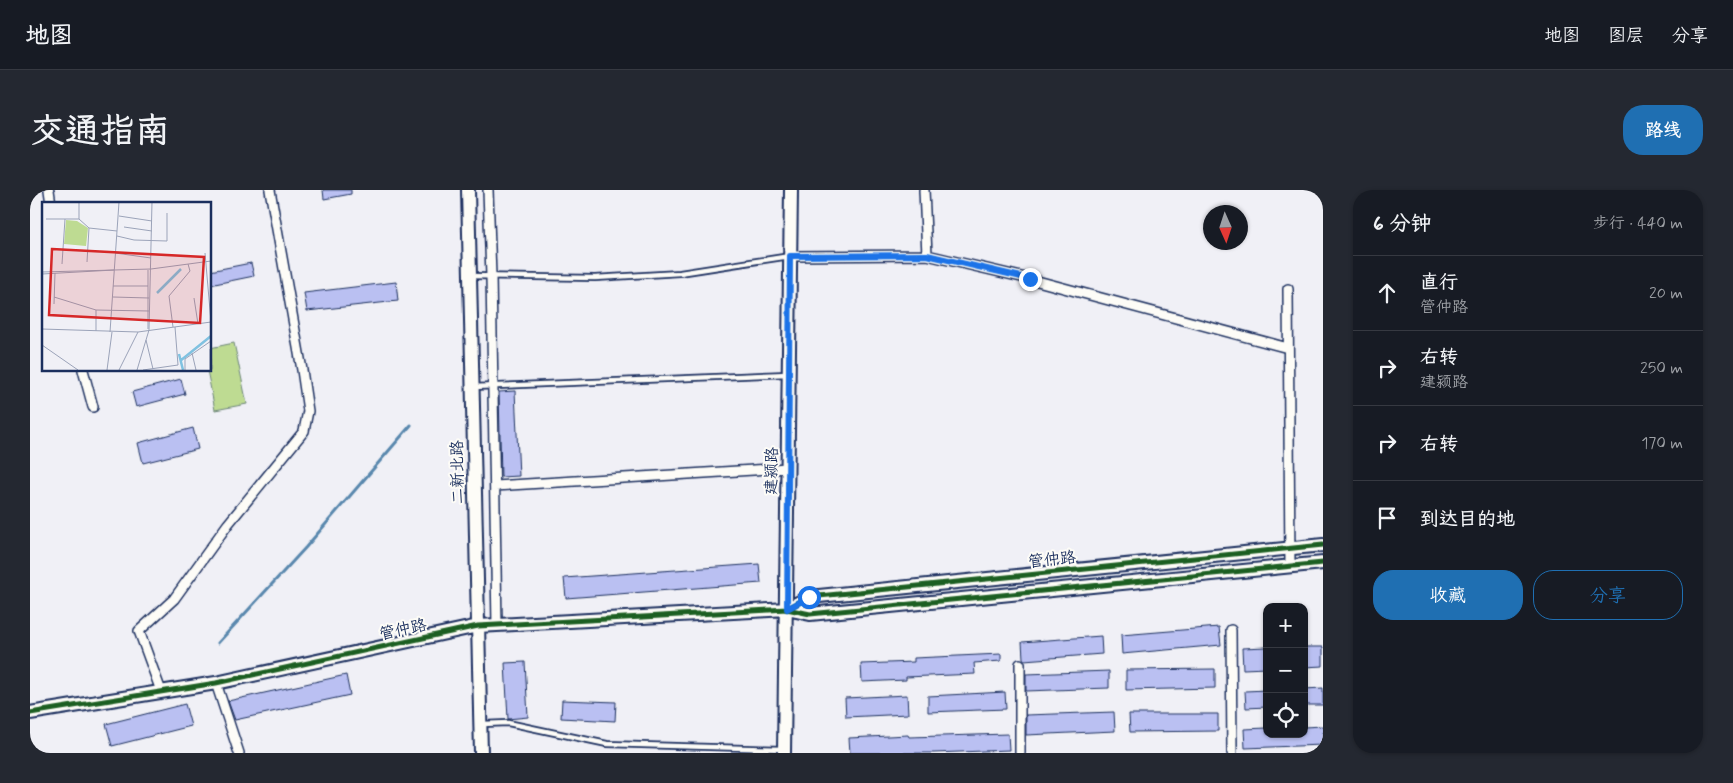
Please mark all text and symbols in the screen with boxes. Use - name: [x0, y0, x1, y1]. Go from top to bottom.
- text: 地图: [25, 21, 73, 52]
- text: 地图: [1544, 24, 1580, 48]
- text: 图层: [1608, 24, 1644, 48]
- text: 分享: [1672, 24, 1708, 48]
- button: 路线: [1623, 105, 1703, 155]
- text: 交通指南: [30, 109, 170, 155]
- inset map: [42, 202, 211, 371]
- north arrow: [1203, 205, 1248, 250]
- text: 6 分钟: [1373, 210, 1431, 238]
- text: 步行 · 440 m: [1593, 213, 1683, 234]
- route end: [1019, 268, 1042, 291]
- text: 直行: [1420, 270, 1458, 295]
- icon: ahead: [1373, 279, 1401, 307]
- text: 20 m: [1649, 283, 1683, 304]
- text: 管仲路: [1420, 297, 1468, 318]
- text: 右转: [1420, 345, 1458, 370]
- icon: right: [1373, 354, 1401, 382]
- text: 250 m: [1640, 358, 1683, 379]
- text: 建颍路: [1420, 372, 1468, 393]
- icon: right: [1373, 429, 1401, 457]
- text: 右转: [1420, 432, 1458, 457]
- text: 170 m: [1641, 433, 1683, 454]
- street label: 二新北路: [447, 440, 469, 504]
- street label: 建颍路: [761, 447, 783, 495]
- icon: arrive: [1373, 504, 1401, 532]
- text: 到达目的地: [1420, 507, 1515, 532]
- street label: 管仲路: [1027, 547, 1077, 573]
- button: 收藏: [1373, 570, 1523, 620]
- button: 分享: [1533, 570, 1683, 620]
- route start: [798, 586, 821, 609]
- map controls: [1263, 603, 1308, 738]
- button: +: [1263, 603, 1308, 648]
- street label: 管仲路: [377, 615, 429, 645]
- button: −: [1263, 648, 1308, 693]
- button: locate: [1263, 693, 1308, 738]

